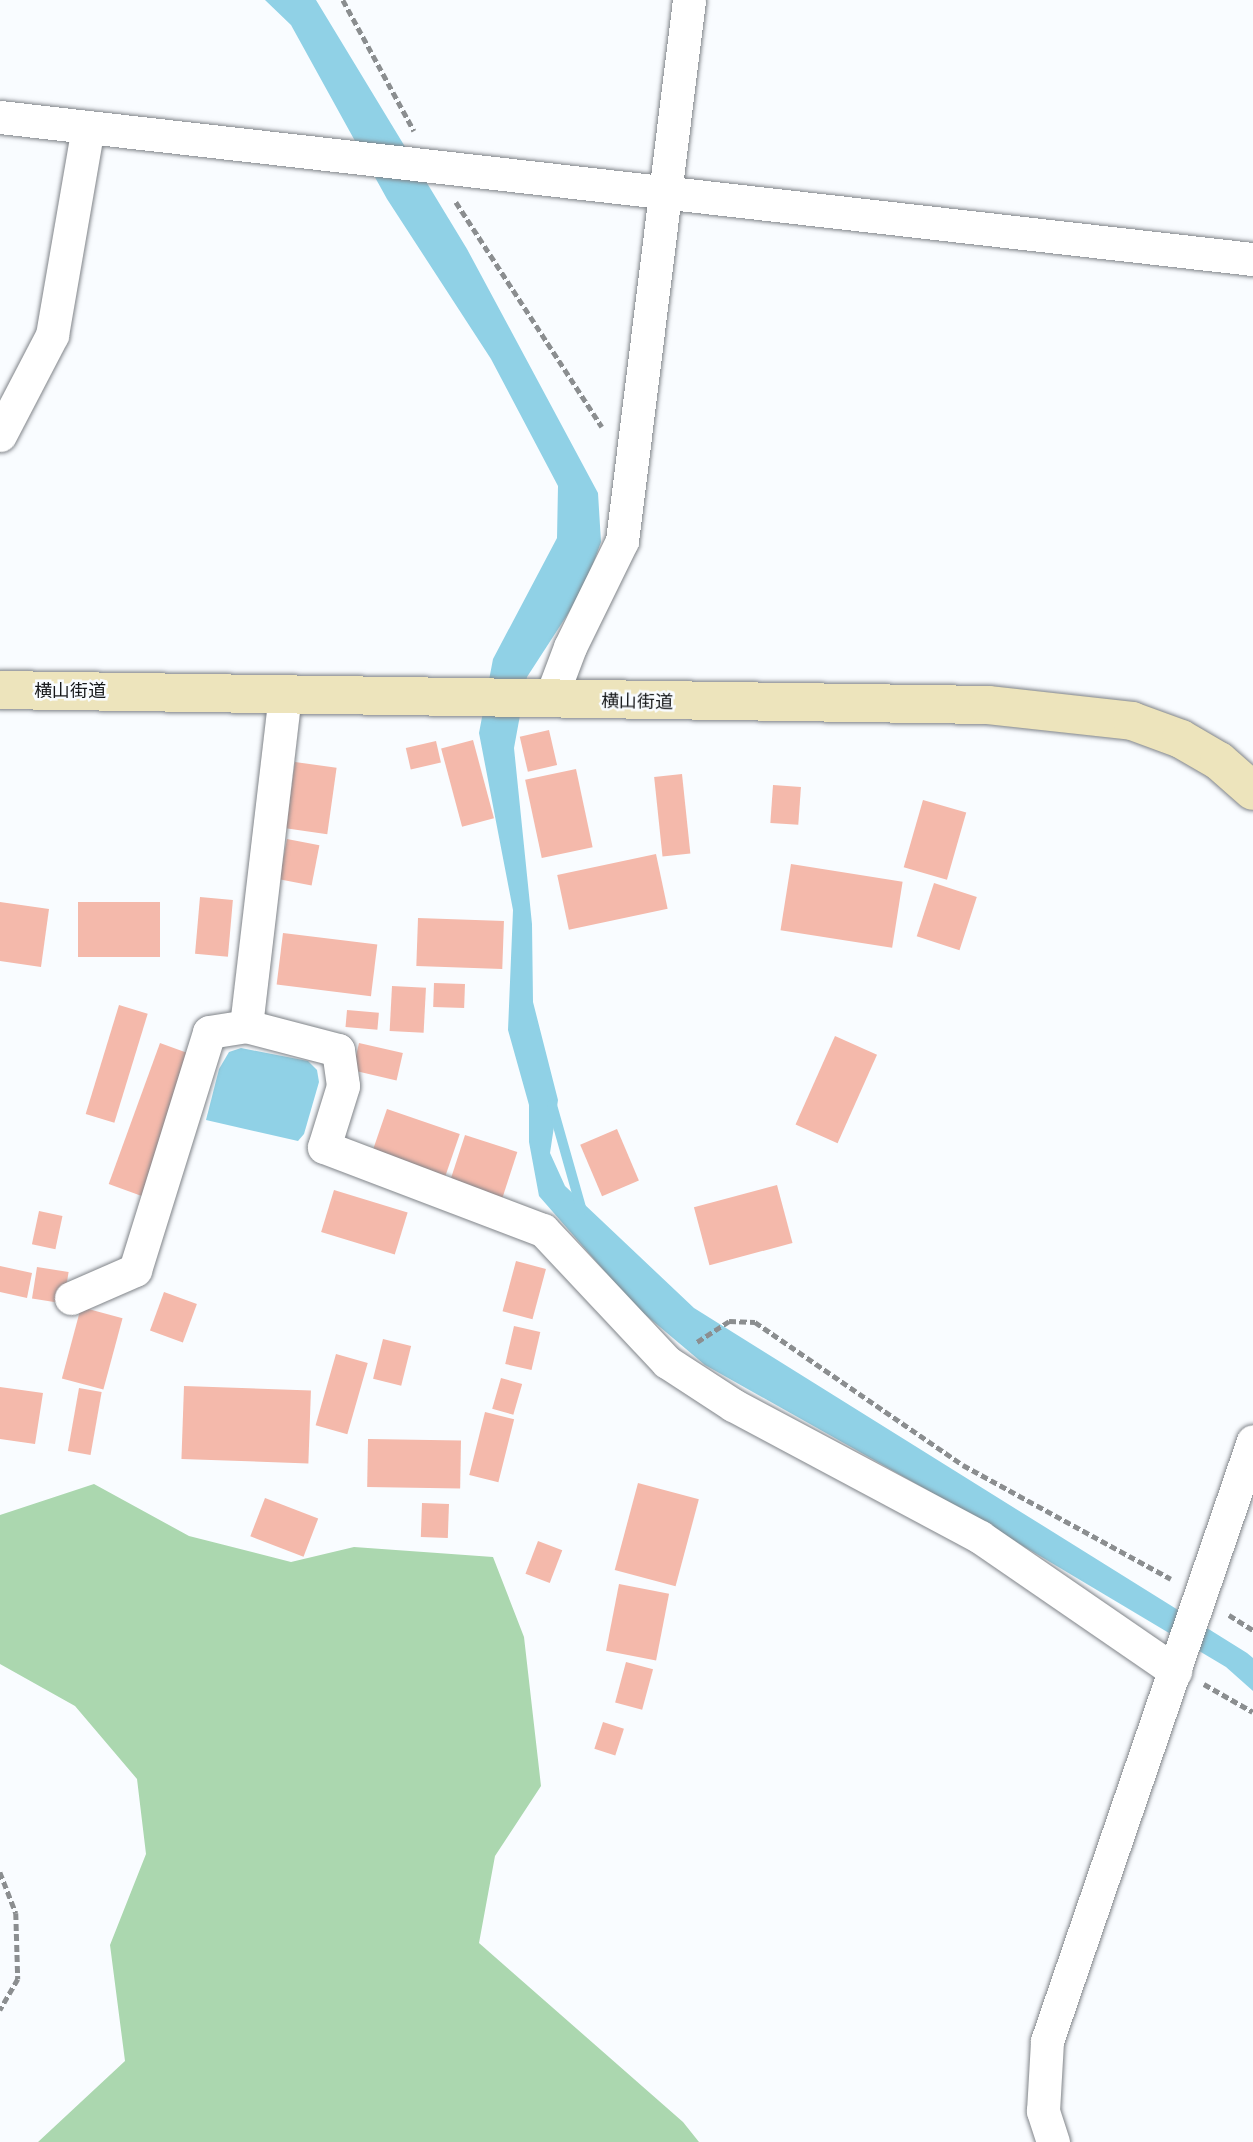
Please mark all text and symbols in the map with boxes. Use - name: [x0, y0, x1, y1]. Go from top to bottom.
- street label: 横山街道: [34, 679, 106, 701]
- street label: 横山街道: [601, 690, 673, 712]

